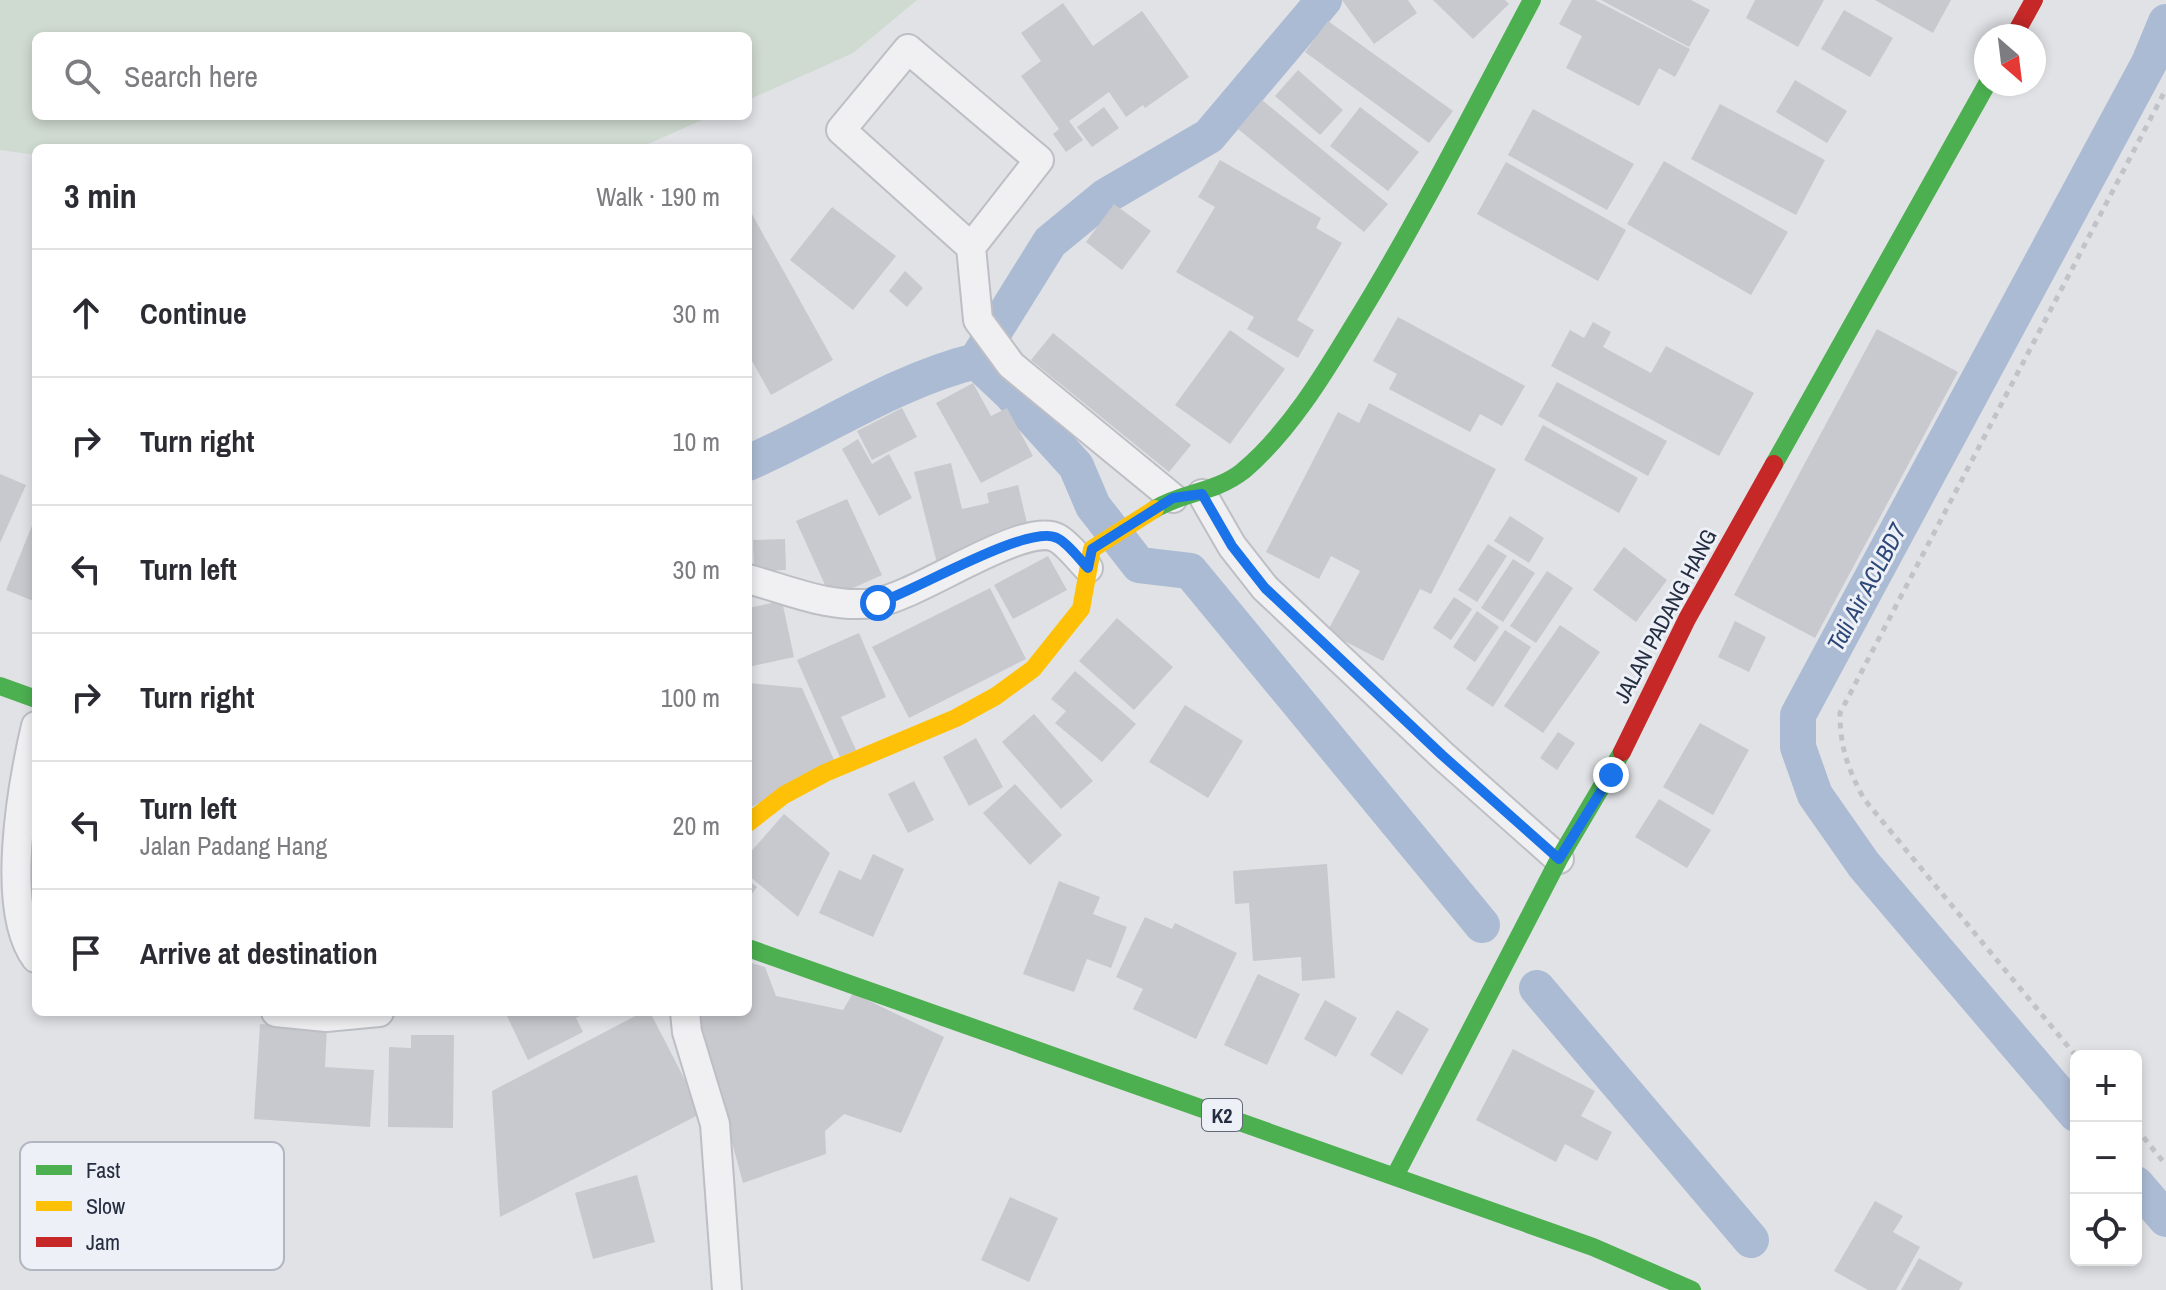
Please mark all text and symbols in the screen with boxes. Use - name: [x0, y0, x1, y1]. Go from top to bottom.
- north arrow: [1974, 24, 2046, 96]
- search box: [32, 32, 752, 120]
- icon: search: [60, 54, 104, 98]
- text: Search here: [124, 56, 258, 96]
- text: 3 min: [64, 173, 137, 219]
- text: Walk · 190 m: [596, 179, 720, 214]
- icon: ahead: [64, 291, 108, 335]
- text: Continue: [140, 293, 247, 333]
- text: 30 m: [673, 296, 720, 331]
- icon: right: [64, 419, 108, 463]
- text: Turn right: [140, 421, 254, 461]
- text: 10 m: [673, 424, 720, 459]
- water label: Tali Air ACLBD7: [1819, 517, 1914, 656]
- street label: JALAN PADANG HANG: [1606, 524, 1724, 708]
- icon: left: [64, 547, 108, 591]
- text: Turn left: [140, 549, 237, 589]
- text: 30 m: [673, 552, 720, 587]
- route start: [860, 585, 896, 621]
- icon: right: [64, 675, 108, 719]
- text: Turn right: [140, 677, 254, 717]
- text: 100 m: [661, 680, 720, 715]
- route end: [1593, 757, 1629, 793]
- text: Turn left: [140, 788, 237, 828]
- icon: left: [64, 803, 108, 847]
- text: 20 m: [673, 808, 720, 843]
- text: Jalan Padang Hang: [140, 828, 327, 863]
- icon: arrive: [64, 931, 108, 975]
- text: Arrive at destination: [140, 933, 378, 973]
- map controls: [2070, 1050, 2142, 1266]
- button: +: [2070, 1050, 2142, 1122]
- road number: K2: [1202, 1099, 1242, 1131]
- button: −: [2070, 1122, 2142, 1194]
- legend: [20, 1142, 284, 1270]
- text: Fast: [86, 1155, 120, 1185]
- text: Slow: [86, 1191, 125, 1221]
- button: locate: [2070, 1194, 2142, 1266]
- text: Jam: [86, 1227, 120, 1257]

